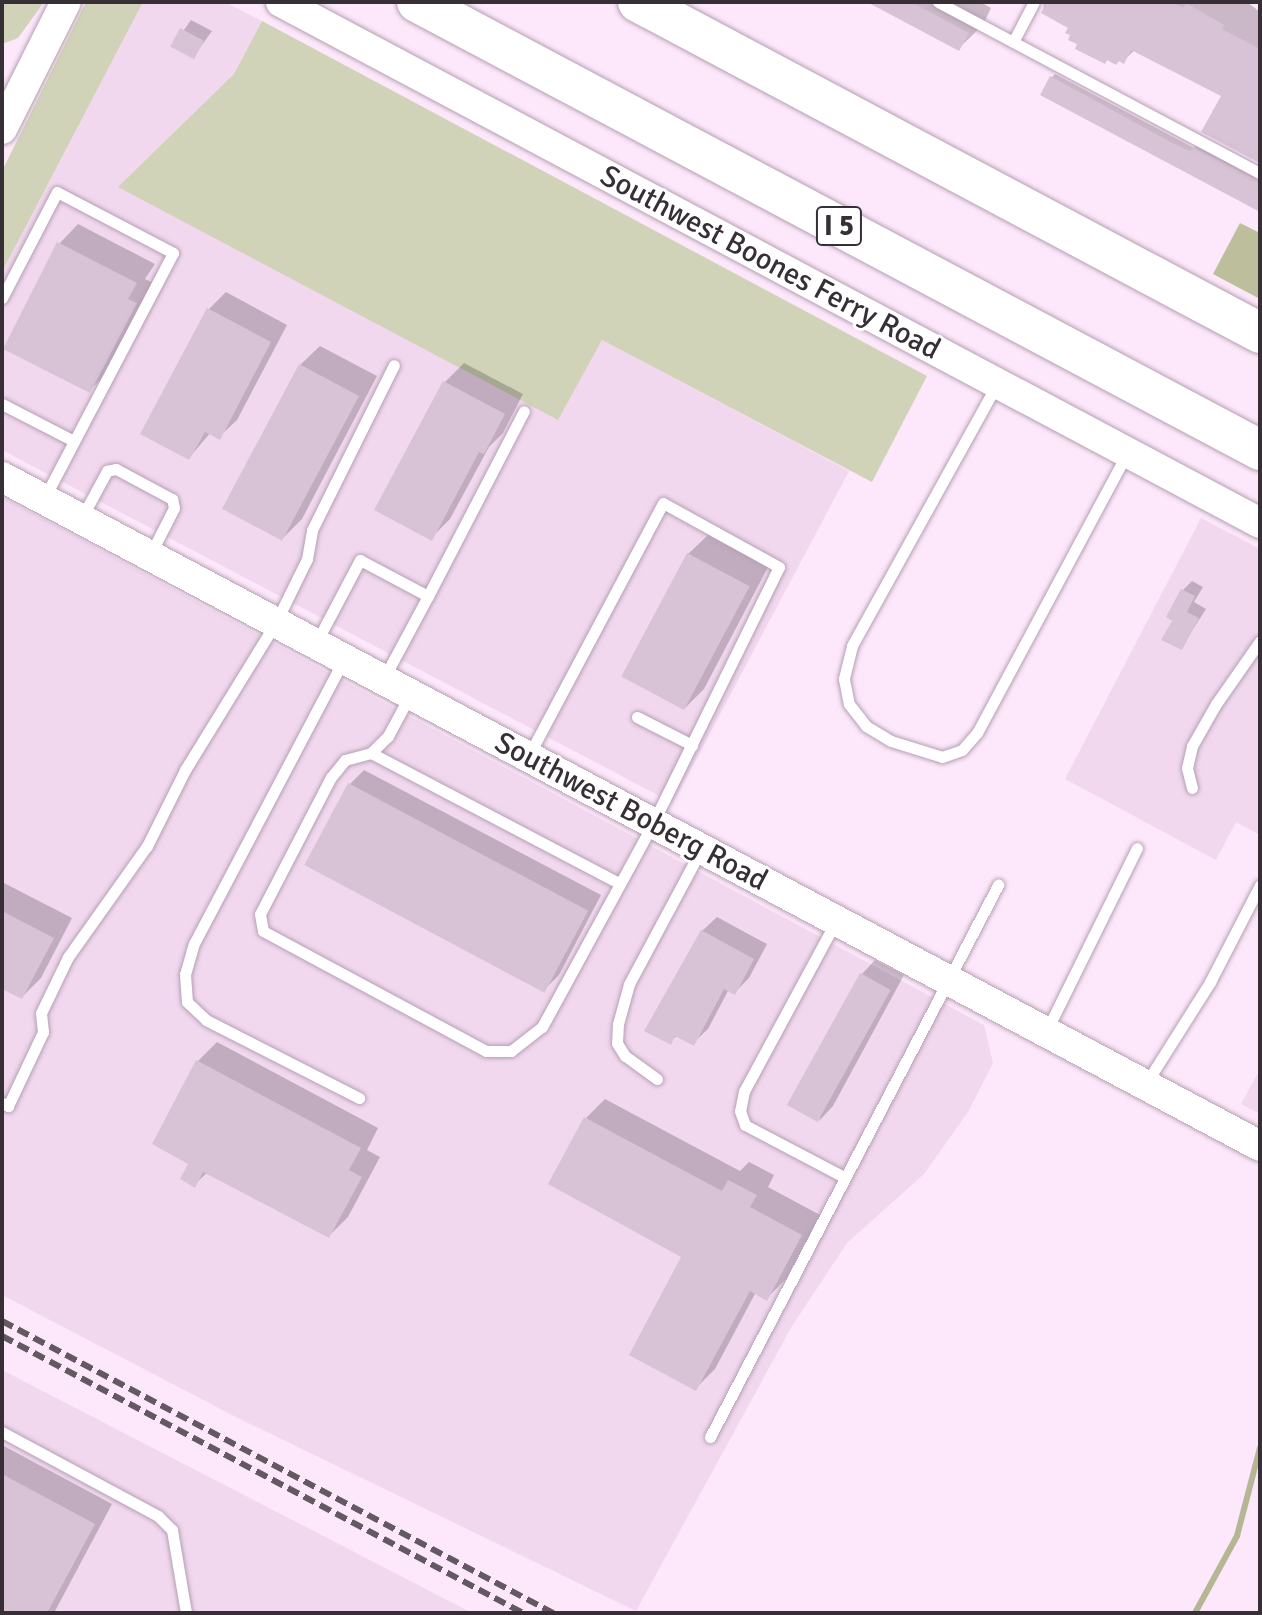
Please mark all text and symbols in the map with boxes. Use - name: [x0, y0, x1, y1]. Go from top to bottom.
- street label: Southwest Boones Ferry Road: [594, 158, 946, 368]
- road number: I 5: [815, 202, 863, 250]
- street label: Southwest Boberg Road: [489, 725, 773, 899]

